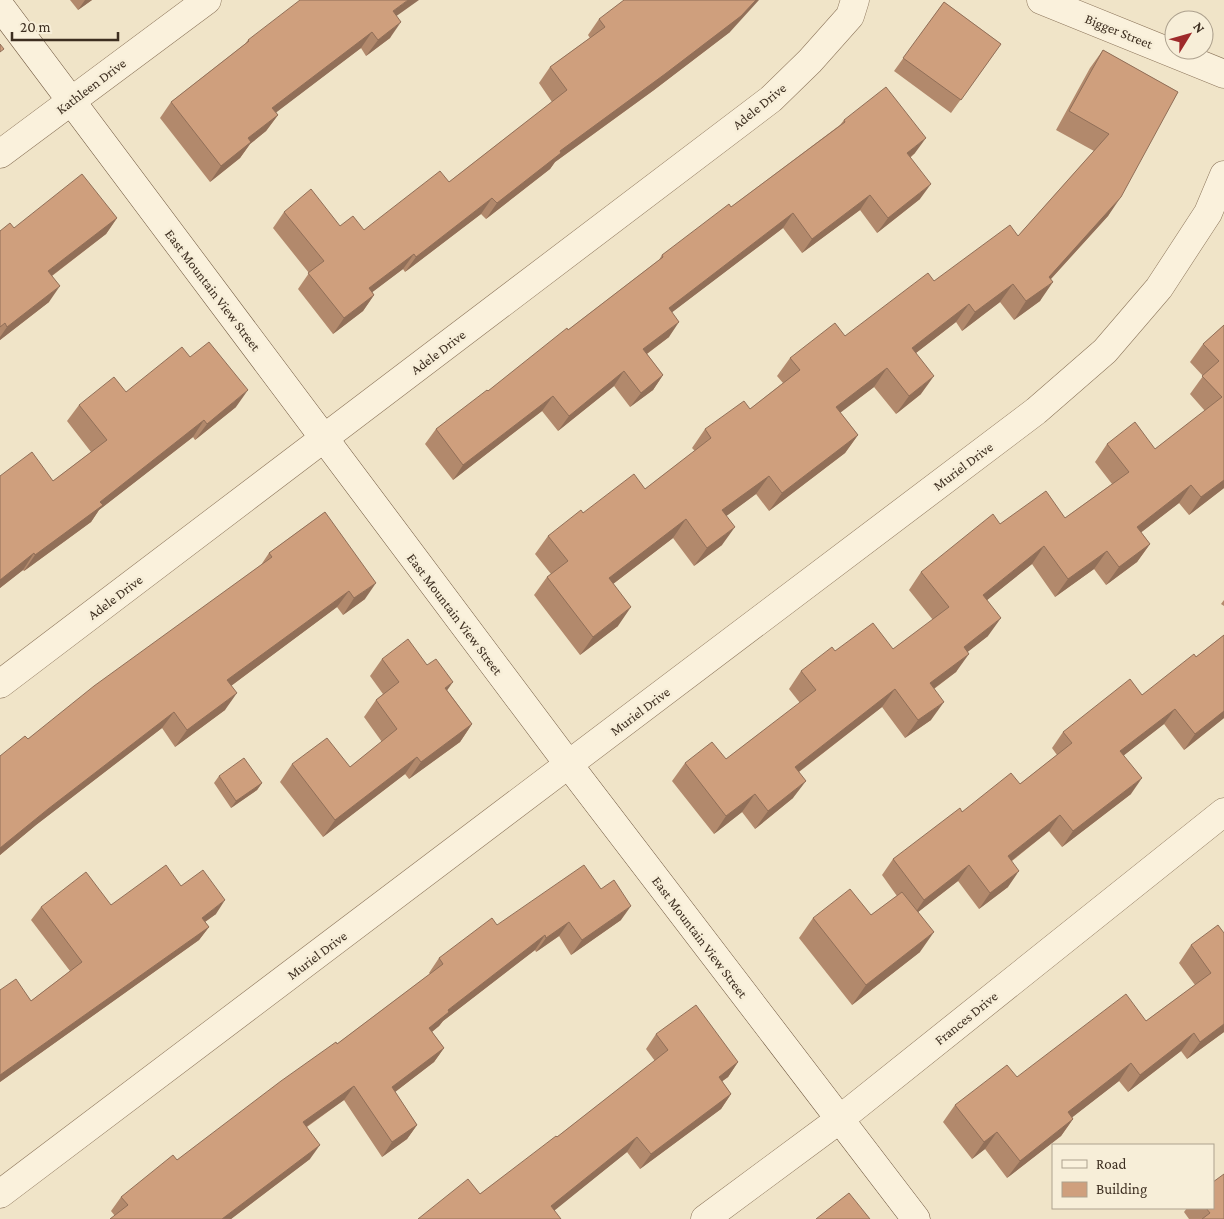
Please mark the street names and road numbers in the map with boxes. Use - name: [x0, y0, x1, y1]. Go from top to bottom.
- street label: Bigger Street: [1083, 10, 1155, 52]
- street label: Kathleen Drive: [53, 55, 129, 117]
- street label: Adele Drive: [729, 80, 789, 132]
- street label: East Mountain View Street: [162, 226, 264, 354]
- street label: Adele Drive: [407, 326, 469, 378]
- street label: Muriel Drive: [930, 438, 996, 494]
- street label: East Mountain View Street: [404, 550, 506, 678]
- street label: Adele Drive: [84, 571, 146, 623]
- street label: Muriel Drive: [607, 683, 673, 739]
- street label: East Mountain View Street: [649, 873, 751, 1001]
- street label: Muriel Drive: [284, 927, 350, 983]
- street label: Frances Drive: [931, 988, 1001, 1048]

